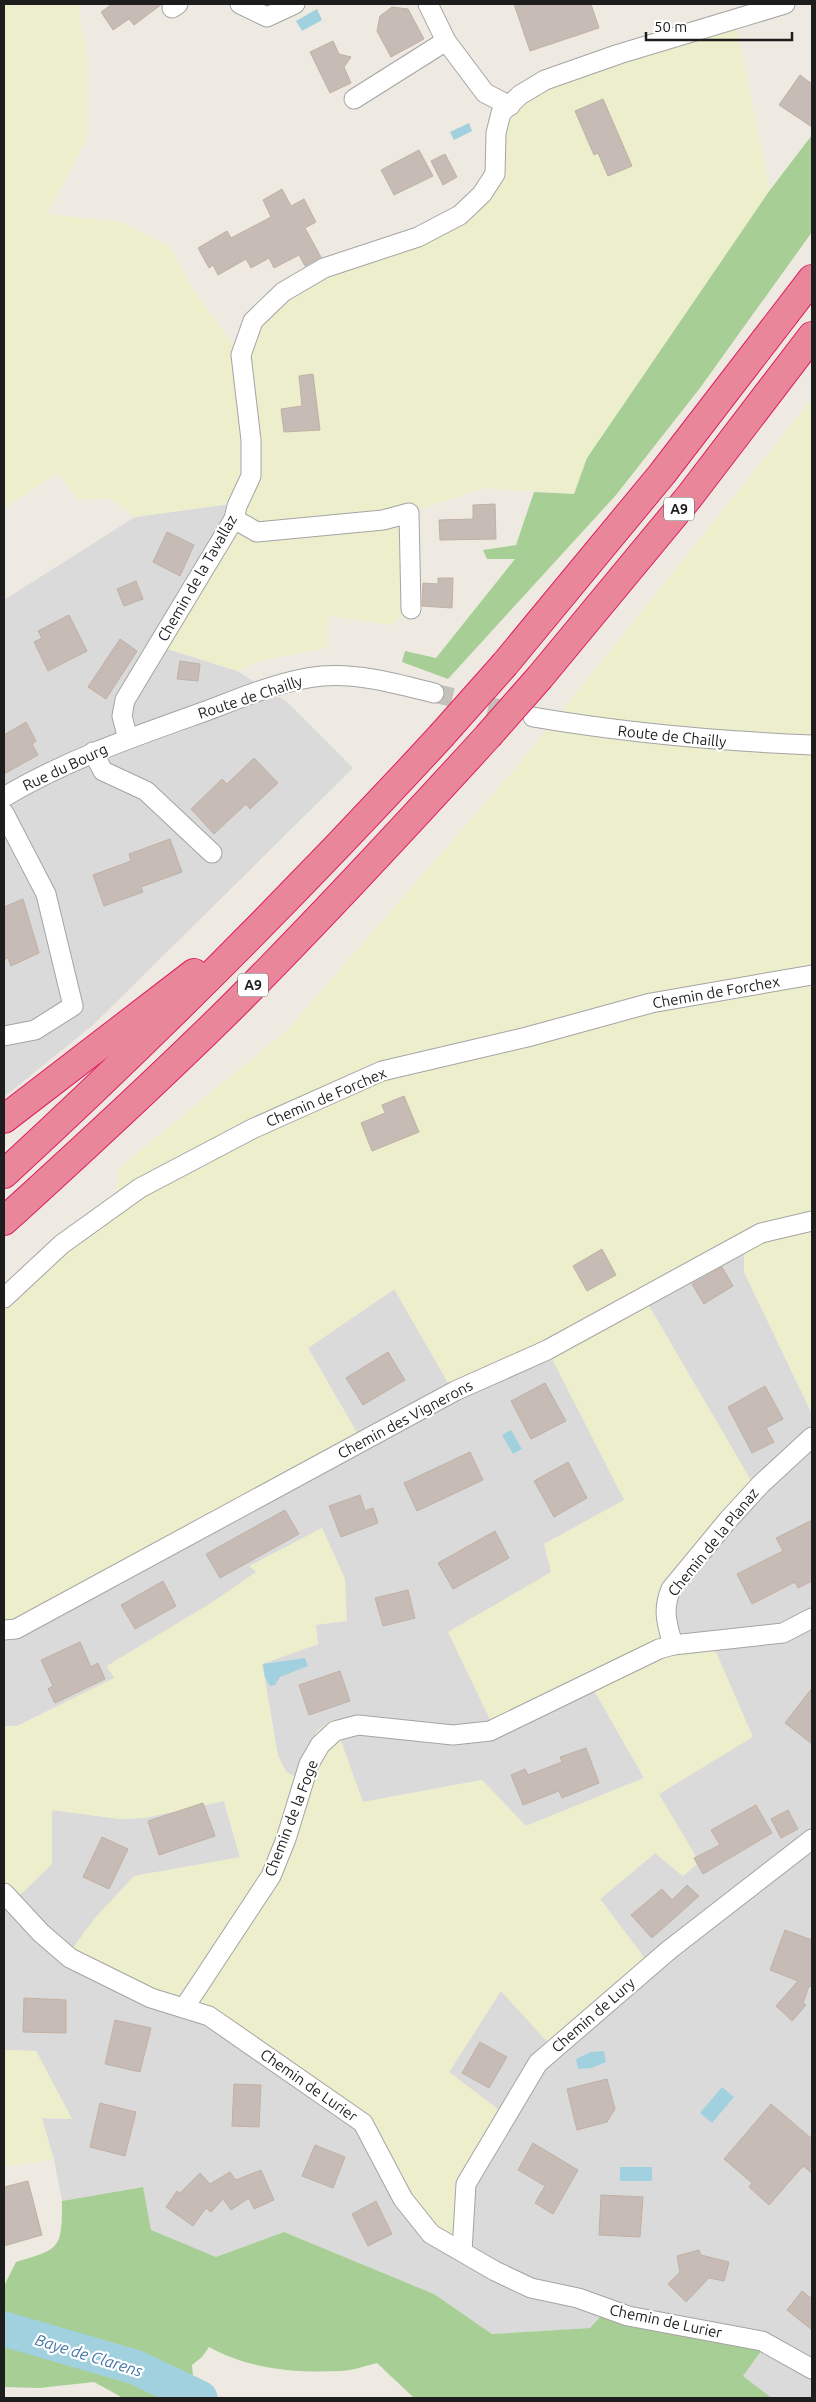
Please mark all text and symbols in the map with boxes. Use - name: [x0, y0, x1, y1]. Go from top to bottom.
- scale bar: [646, 10, 792, 42]
- text: 50 m: [654, 18, 687, 35]
- road number: A9: [664, 498, 694, 520]
- street label: Chemin de la Tavallaz: [154, 512, 240, 644]
- street label: Route de Chailly: [196, 672, 304, 722]
- street label: Route de Chailly: [617, 722, 727, 750]
- street label: Rue du Bourg: [20, 740, 110, 794]
- street label: Chemin de Forchex: [651, 972, 781, 1012]
- road number: A9: [238, 974, 268, 996]
- street label: Chemin de Forchex: [263, 1064, 389, 1130]
- street label: Chemin des Vignerons: [335, 1376, 475, 1462]
- street label: Chemin de la Planaz: [664, 1484, 762, 1599]
- street label: Chemin de la Foge: [261, 1757, 321, 1879]
- street label: Chemin de Lury: [548, 1974, 638, 2056]
- street label: Chemin de Lurier: [257, 2045, 361, 2125]
- street label: Chemin de Lurier: [608, 2301, 724, 2341]
- water label: Baye de Clarens: [33, 2330, 145, 2380]

